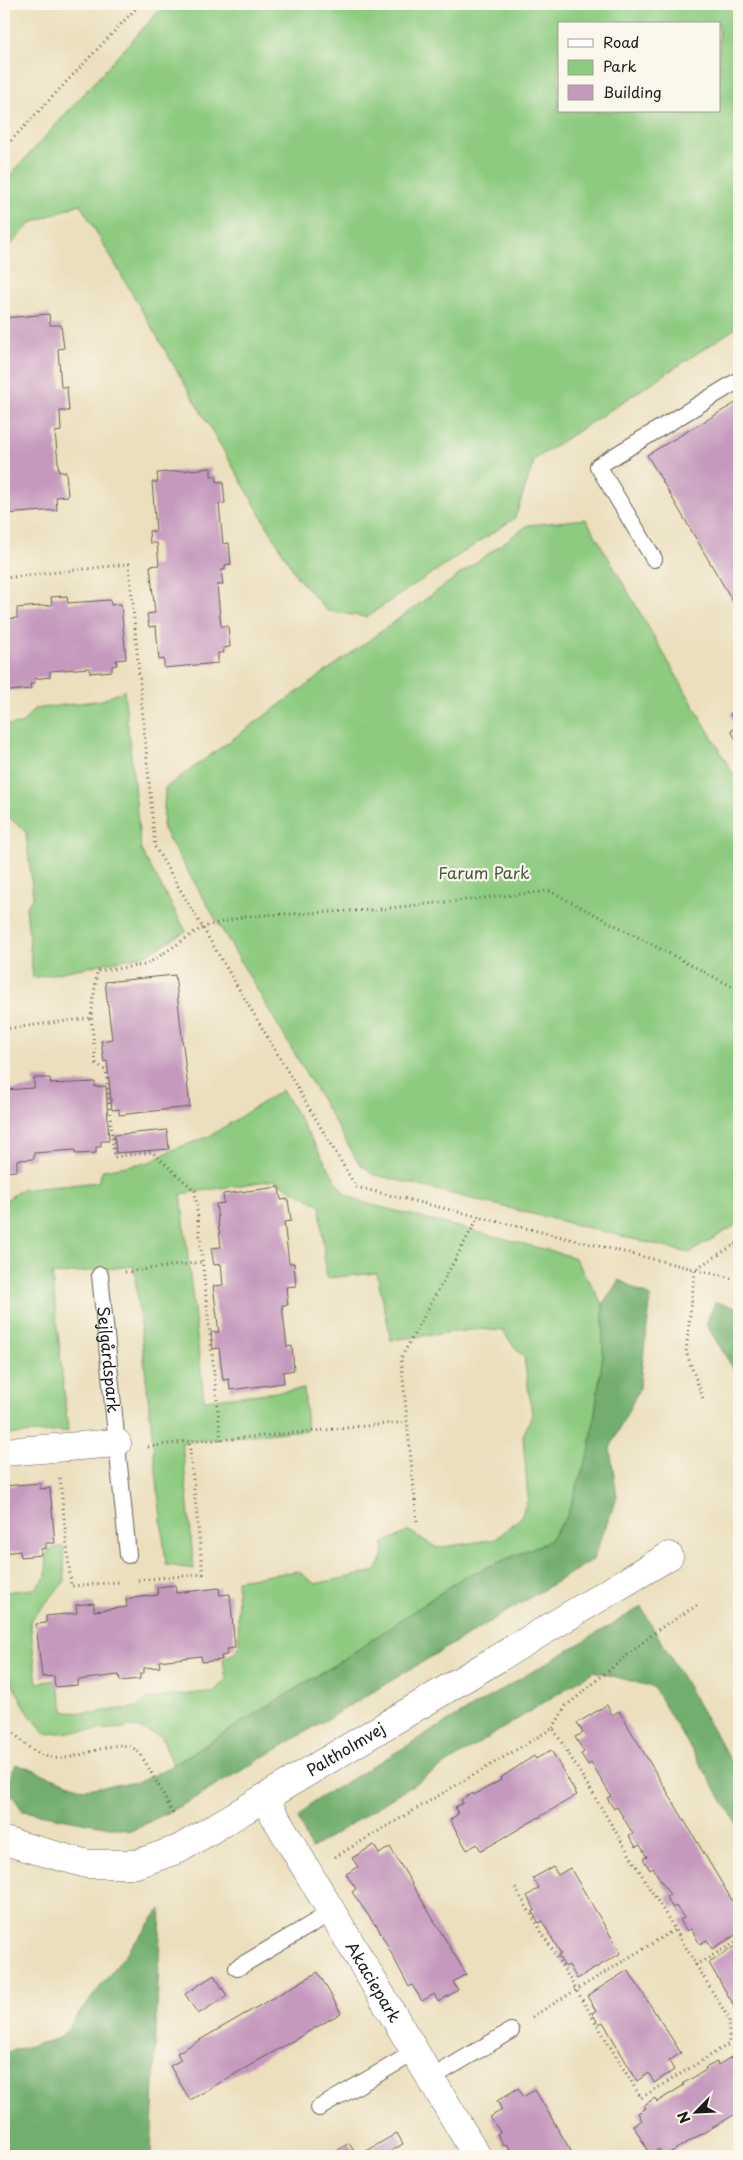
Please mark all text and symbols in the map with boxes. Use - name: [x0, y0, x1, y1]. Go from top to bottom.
- legend: [558, 22, 720, 112]
- text: Road: [603, 30, 639, 53]
- text: Park: [603, 54, 637, 77]
- text: Building: [603, 80, 662, 103]
- park label: Farum Park: [438, 860, 530, 884]
- street label: Sejlgårdspark: [92, 1305, 127, 1414]
- street label: Paltholmvej: [301, 1716, 389, 1781]
- street label: Akaciepark: [341, 1936, 408, 2027]
- north arrow: [670, 2088, 720, 2138]
- text: N: [672, 2108, 696, 2127]

